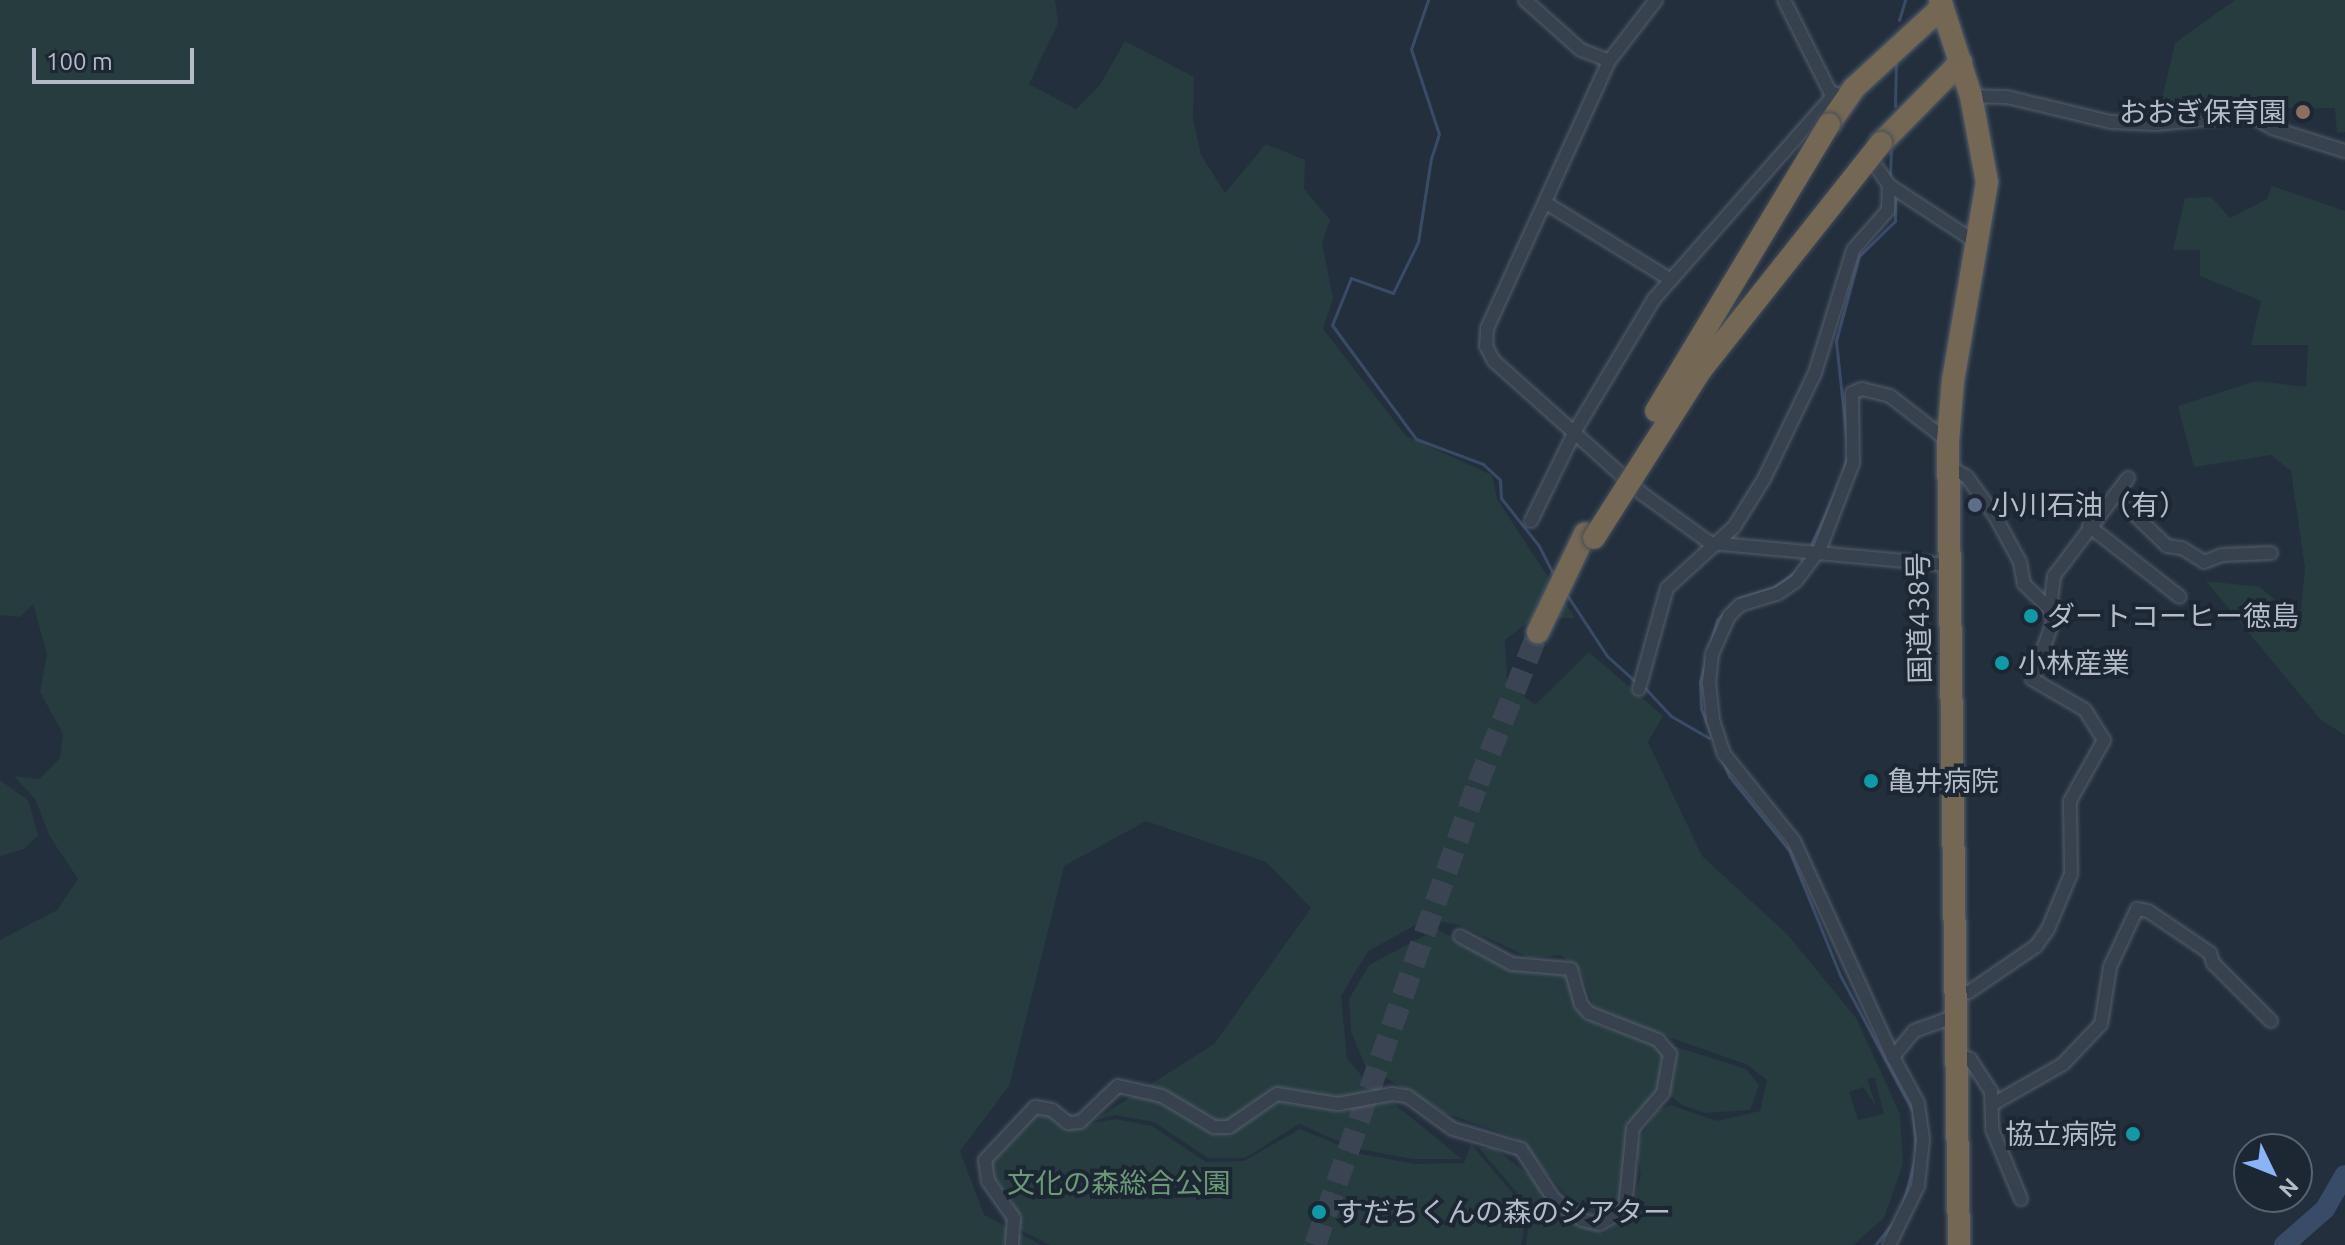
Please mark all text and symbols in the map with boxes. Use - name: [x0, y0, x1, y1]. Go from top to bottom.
- scale bar: [36, 32, 198, 82]
- text: 100 m: [46, 48, 113, 75]
- place label: おおぎ保育園: [2119, 95, 2287, 129]
- marker: おおぎ保育園: [2294, 103, 2312, 121]
- place label: 小川石油（有）: [1991, 488, 2187, 522]
- marker: 小川石油（有）: [1966, 496, 1984, 514]
- street label: 国道438号: [1901, 552, 1937, 684]
- place label: ダートコーヒー徳島: [2047, 599, 2299, 633]
- marker: ダートコーヒー徳島: [2022, 607, 2040, 625]
- place label: 小林産業: [2018, 646, 2130, 680]
- marker: 小林産業: [1993, 654, 2011, 672]
- place label: 亀井病院: [1887, 764, 1999, 798]
- marker: 亀井病院: [1862, 772, 1880, 790]
- place label: 協立病院: [2005, 1117, 2117, 1151]
- marker: 協立病院: [2124, 1125, 2142, 1143]
- north arrow: [2233, 1133, 2313, 1213]
- park label: 文化の森総合公園: [1007, 1166, 1231, 1200]
- text: N: [2275, 1174, 2304, 1203]
- place label: すだちくんの森のシアター: [1335, 1195, 1671, 1229]
- marker: すだちくんの森のシアター: [1310, 1203, 1328, 1221]

